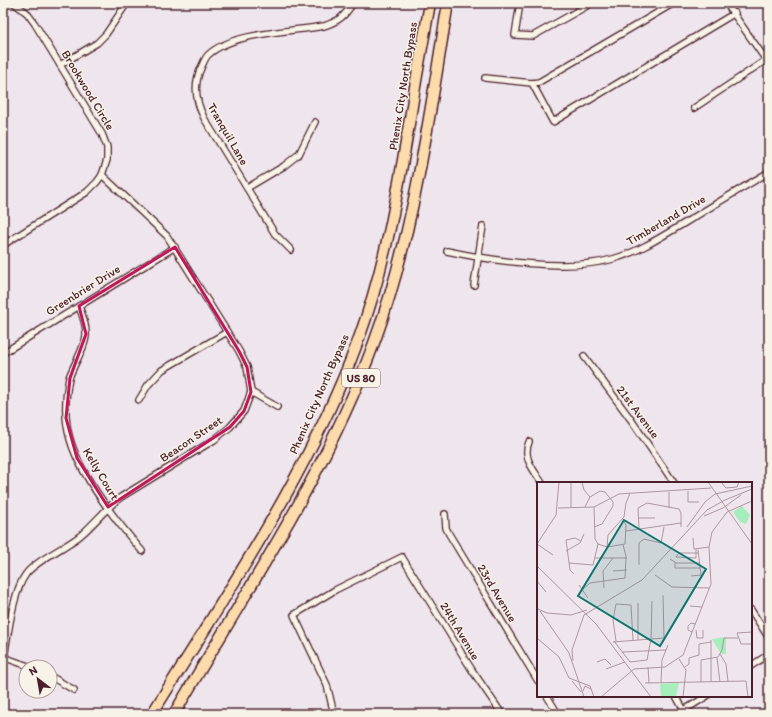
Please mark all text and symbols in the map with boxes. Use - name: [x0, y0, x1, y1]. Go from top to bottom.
- street label: Phenix City North Bypass: [386, 21, 420, 151]
- street label: Brookwood Circle: [59, 48, 117, 133]
- street label: Tranquil Lane: [205, 100, 252, 168]
- street label: Timberland Drive: [624, 192, 708, 248]
- street label: Greenbrier Drive: [43, 261, 123, 318]
- street label: Phenix City North Bypass: [286, 332, 352, 456]
- road number: US 80: [342, 369, 380, 387]
- street label: 21st Avenue: [614, 383, 663, 441]
- street label: Beacon Street: [157, 413, 225, 465]
- street label: Kelly Court: [80, 445, 122, 503]
- inset map: [537, 482, 752, 697]
- street label: 23rd Avenue: [474, 562, 520, 625]
- street label: 24th Avenue: [437, 600, 483, 663]
- north arrow: [18, 659, 58, 699]
- text: N: [27, 663, 40, 678]

